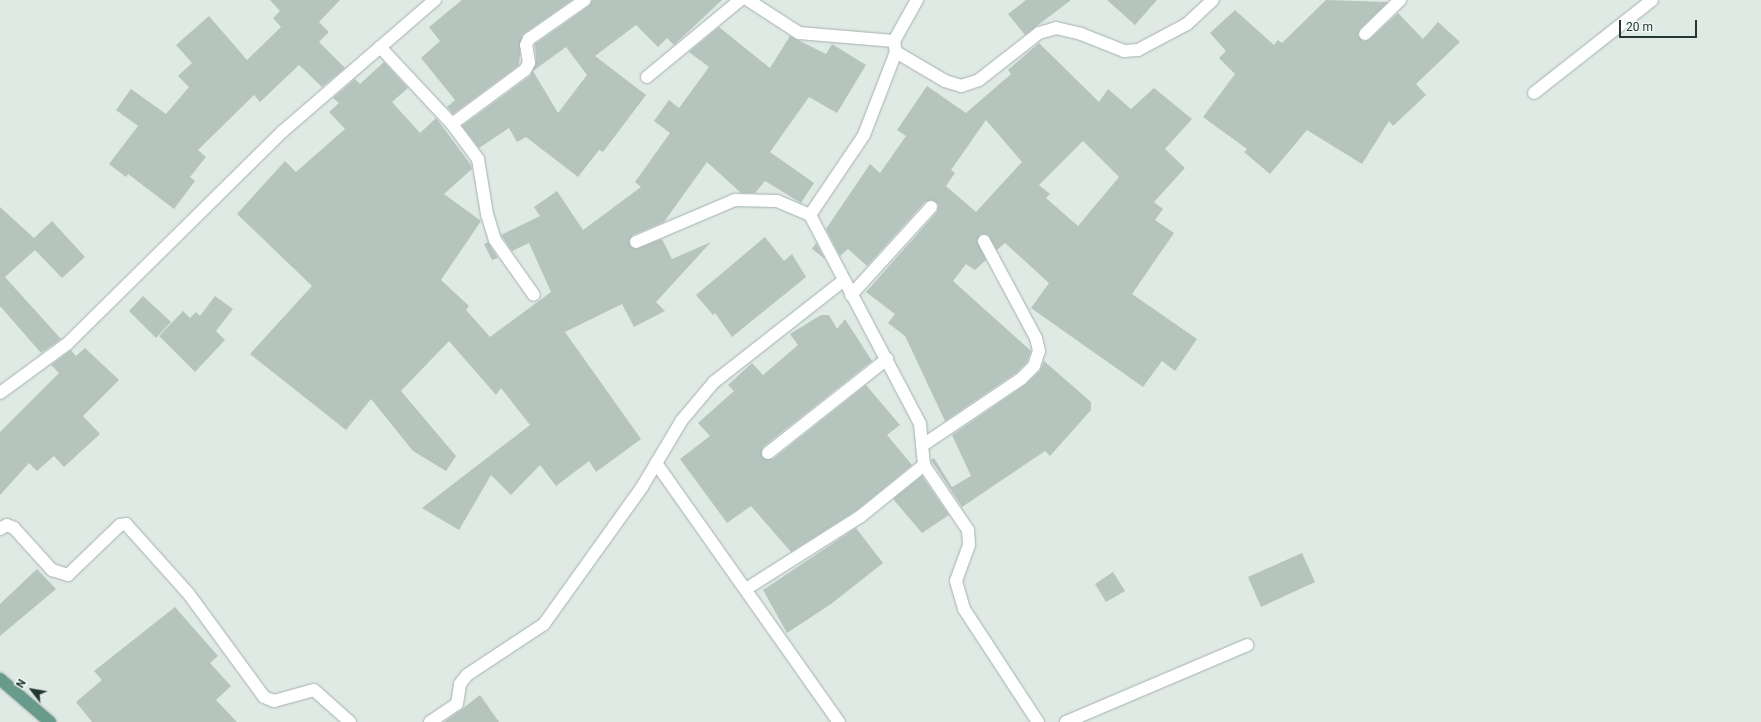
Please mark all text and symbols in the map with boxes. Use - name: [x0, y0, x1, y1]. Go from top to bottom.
- scale bar: [1621, 12, 1699, 38]
- text: 20 m: [1626, 20, 1653, 34]
- north arrow: [12, 670, 52, 710]
- text: N: [14, 677, 29, 690]

